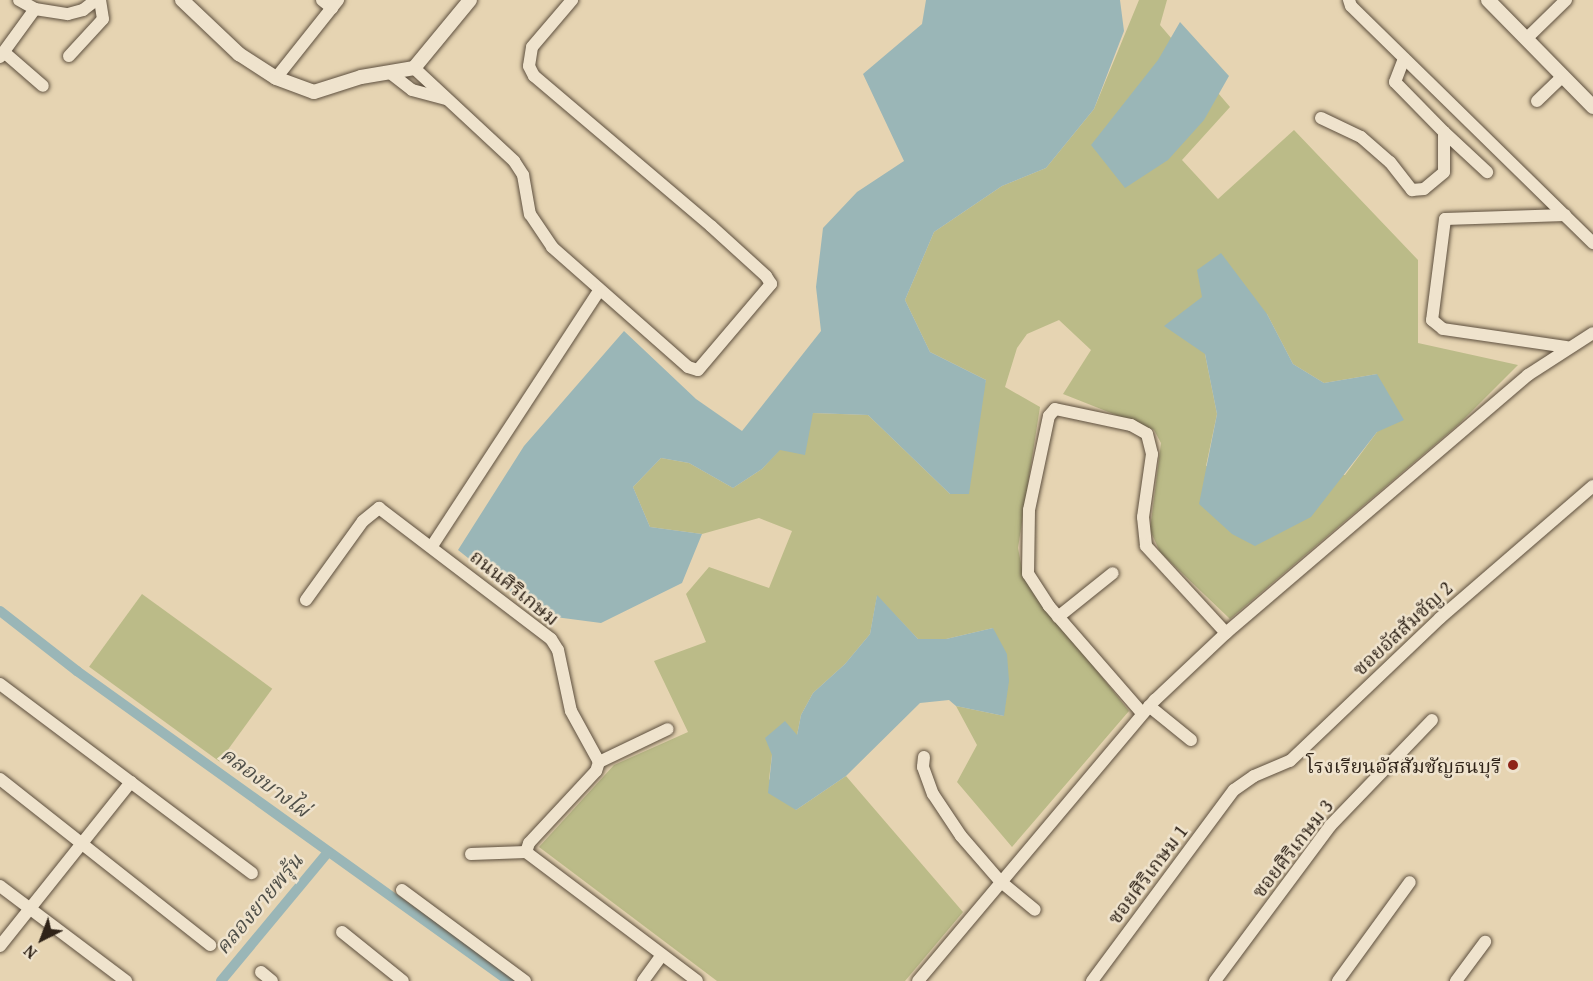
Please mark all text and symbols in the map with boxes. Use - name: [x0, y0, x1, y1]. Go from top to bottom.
- street label: ถนนศิริเกษม: [466, 544, 564, 630]
- street label: ซอยอัสสัมชัญ 2: [1347, 576, 1457, 680]
- water label: คลองบางไผ่: [216, 741, 314, 823]
- place label: โรงเรียนอัสสัมชัญธนบุรี: [1306, 753, 1501, 777]
- marker: โรงเรียนอัสสัมชัญธนบุรี: [1506, 758, 1520, 772]
- street label: ซอยศิริเกษม 3: [1246, 794, 1338, 902]
- street label: ซอยศิริเกษม 1: [1102, 819, 1192, 929]
- water label: คลองยายพรุ้น: [210, 849, 308, 959]
- north arrow: [12, 909, 72, 969]
- text: N: [18, 940, 42, 965]

